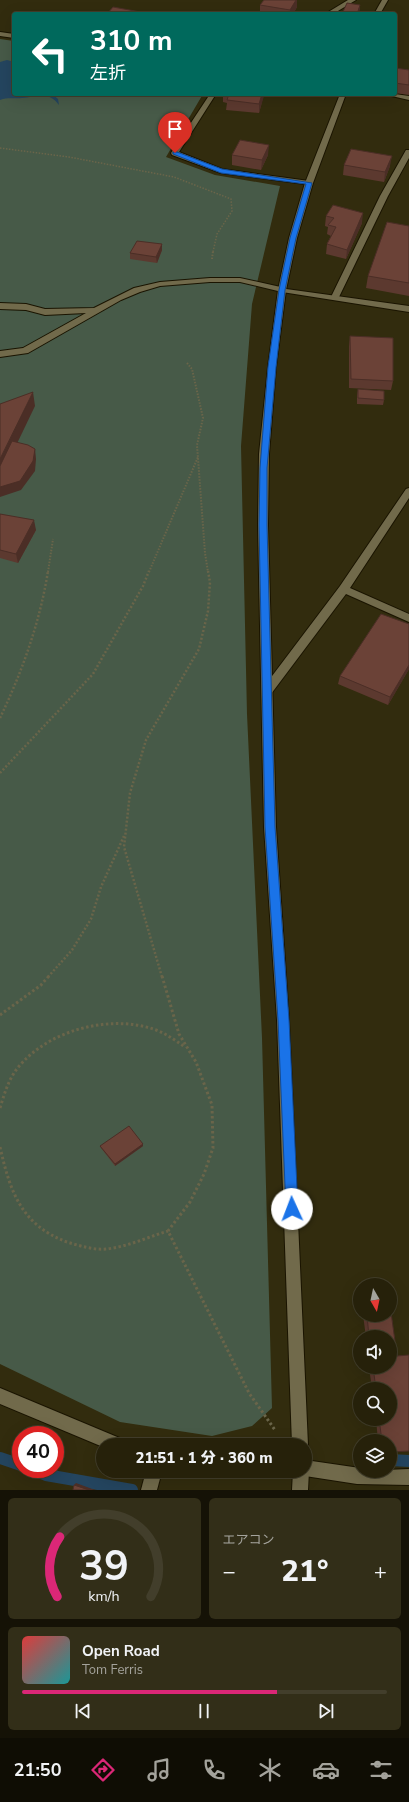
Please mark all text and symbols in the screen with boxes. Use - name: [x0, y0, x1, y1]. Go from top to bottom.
- text: 310 m: [90, 22, 173, 60]
- icon: left: [24, 28, 76, 80]
- text: 左折: [90, 61, 126, 85]
- pin: [158, 112, 192, 153]
- icon: arrive: [164, 118, 186, 140]
- position arrow: [271, 1188, 313, 1230]
- north arrow: [353, 1278, 397, 1322]
- map controls: [353, 1278, 397, 1478]
- button: sound: [353, 1330, 397, 1374]
- button: search: [353, 1382, 397, 1426]
- speed limit sign: 40: [12, 1426, 64, 1478]
- button: layers: [353, 1434, 397, 1478]
- text: 21:51 · 1 分 · 360 m: [135, 1448, 273, 1468]
- text: エアコン: [223, 1531, 275, 1549]
- text: 39: [79, 1537, 129, 1594]
- text: 21°: [281, 1551, 329, 1592]
- text: −: [223, 1557, 236, 1587]
- text: +: [374, 1557, 387, 1587]
- text: km/h: [89, 1586, 120, 1605]
- text: Open Road: [82, 1641, 160, 1661]
- text: Tom Ferris: [82, 1661, 143, 1679]
- icon: previous: [72, 1700, 94, 1722]
- icon: pause: [193, 1700, 215, 1722]
- icon: next: [315, 1700, 337, 1722]
- icon: directions: [89, 1756, 117, 1784]
- icon: music: [145, 1756, 173, 1784]
- icon: phone: [200, 1756, 228, 1784]
- icon: climate: [256, 1756, 284, 1784]
- icon: car: [312, 1756, 340, 1784]
- icon: filters: [367, 1756, 395, 1784]
- text: 21:50: [14, 1758, 61, 1782]

